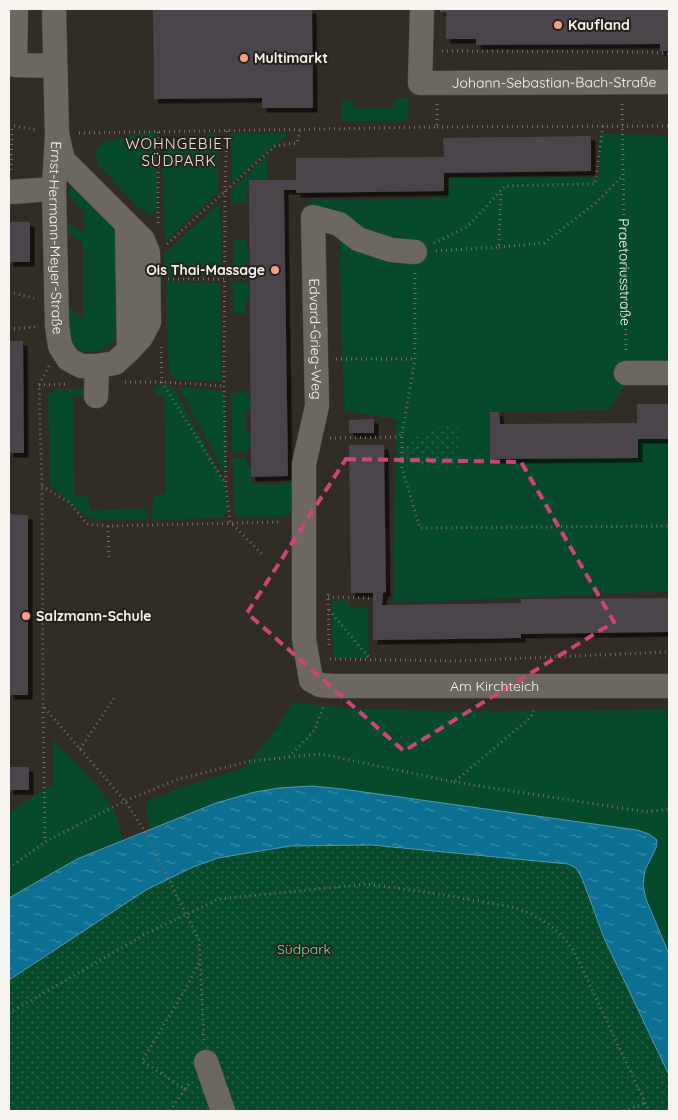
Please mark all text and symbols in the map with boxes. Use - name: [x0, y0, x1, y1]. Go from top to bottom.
- place label: Kaufland: [568, 16, 630, 34]
- marker: Kaufland: [552, 19, 564, 31]
- place label: Multimarkt: [254, 49, 328, 67]
- marker: Multimarkt: [238, 52, 250, 64]
- street label: Johann-Sebastian-Bach-Straße: [452, 73, 656, 92]
- district label: WOHNGEBIET SÜDPARK: [125, 134, 233, 170]
- street label: Ernst-Hermann-Meyer-Straße: [45, 141, 67, 336]
- street label: Praetoriusstraße: [615, 218, 635, 326]
- place label: Ois Thai-Massage: [146, 261, 265, 279]
- marker: Ois Thai-Massage: [269, 264, 281, 276]
- street label: Edvard-Grieg-Weg: [305, 278, 326, 400]
- place label: Salzmann-Schule: [36, 607, 152, 625]
- marker: Salzmann-Schule: [20, 610, 32, 622]
- street label: Am Kirchteich: [450, 677, 539, 695]
- park label: Südpark: [277, 940, 331, 958]

